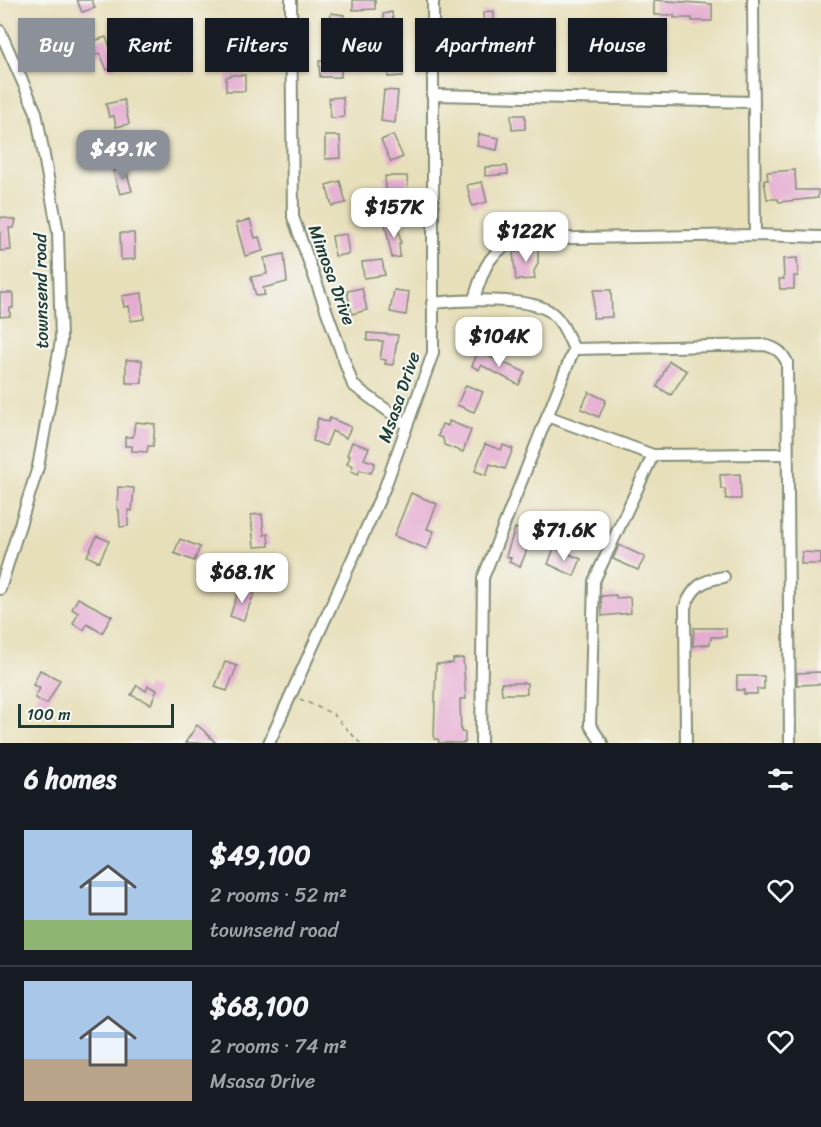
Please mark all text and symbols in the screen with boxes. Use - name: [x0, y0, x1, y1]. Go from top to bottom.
- chip: Buy: [18, 18, 95, 72]
- chip: Rent: [107, 18, 193, 72]
- chip: Filters: [205, 18, 309, 72]
- chip: New: [321, 18, 403, 72]
- chip: Apartment: [415, 18, 556, 72]
- chip: House: [568, 18, 667, 72]
- pin: $49.1K: [74, 130, 172, 181]
- text: $49.1K: [90, 132, 156, 167]
- pin: $157K: [352, 188, 436, 239]
- text: $157K: [365, 190, 423, 225]
- pin: $122K: [484, 212, 568, 263]
- text: $122K: [497, 214, 555, 249]
- street label: Mimosa Drive: [299, 220, 365, 330]
- street label: townsend road: [24, 232, 58, 349]
- pin: $104K: [457, 317, 541, 368]
- text: $104K: [469, 319, 529, 354]
- street label: Msasa Drive: [368, 347, 430, 447]
- pin: $71.6K: [515, 511, 613, 562]
- text: $71.6K: [532, 513, 596, 548]
- pin: $68.1K: [193, 553, 291, 604]
- text: $68.1K: [210, 555, 274, 590]
- text: 100 m: [27, 700, 71, 729]
- scale bar: [18, 701, 174, 728]
- text: 6 homes: [24, 756, 116, 802]
- icon: filters: [764, 763, 797, 796]
- text: $49,100: [210, 832, 311, 878]
- icon: home: [72, 854, 144, 926]
- icon: heart: [764, 874, 797, 907]
- text: 2 rooms · 52 m²: [210, 878, 347, 913]
- text: townsend road: [210, 913, 338, 948]
- text: $68,100: [210, 983, 309, 1029]
- icon: home: [72, 1005, 144, 1077]
- icon: heart: [764, 1025, 797, 1058]
- text: 2 rooms · 74 m²: [210, 1029, 347, 1064]
- text: Msasa Drive: [210, 1064, 315, 1099]

